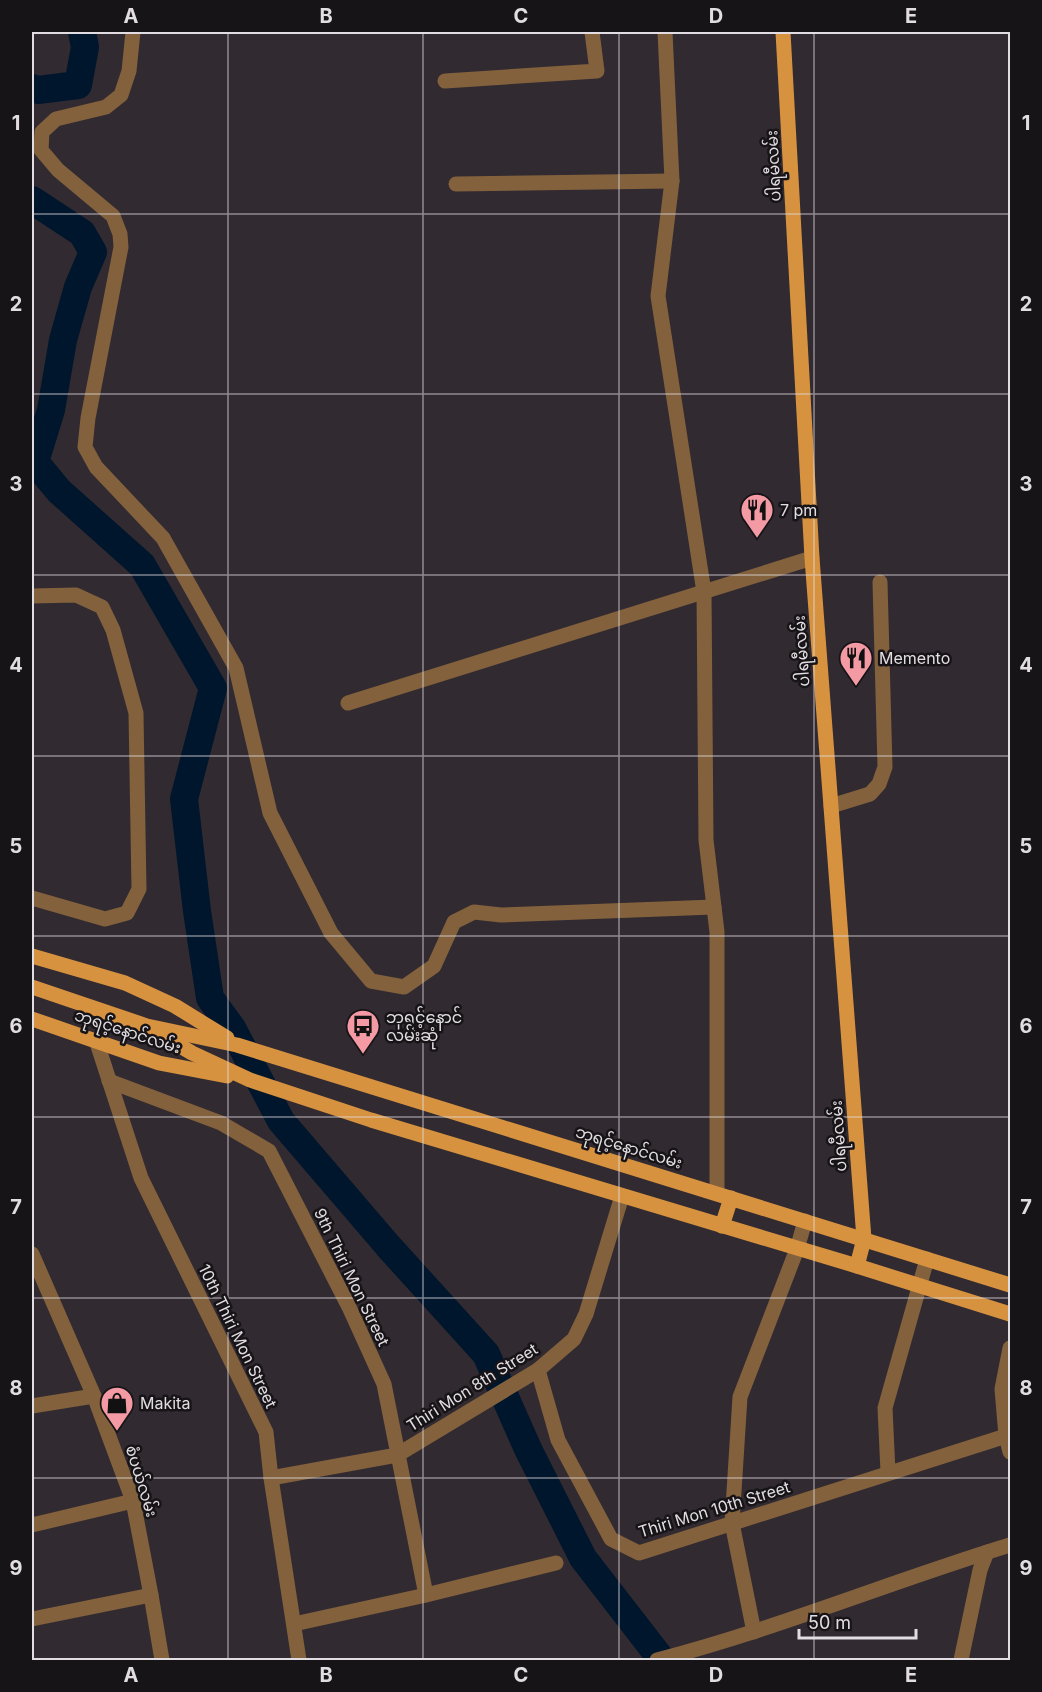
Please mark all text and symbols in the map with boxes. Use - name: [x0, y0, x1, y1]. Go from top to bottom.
- text: A: [124, 4, 139, 28]
- text: B: [319, 4, 333, 28]
- text: C: [514, 4, 528, 28]
- text: D: [709, 4, 723, 28]
- text: E: [905, 4, 917, 28]
- text: 1: [12, 111, 20, 135]
- text: 1: [1022, 111, 1030, 135]
- street label: ပါရမီလမ်း: [760, 130, 789, 202]
- text: 2: [10, 292, 22, 316]
- text: 2: [1020, 292, 1032, 316]
- text: 3: [10, 472, 22, 496]
- text: 3: [1020, 472, 1032, 496]
- restaurant icon: 7 pm: [739, 492, 775, 539]
- place label: 7 pm: [780, 500, 817, 520]
- street label: ပါရမီလမ်း: [788, 614, 817, 687]
- restaurant icon: Memento: [838, 640, 874, 687]
- place label: Memento: [879, 648, 950, 668]
- text: 4: [9, 653, 23, 677]
- text: 4: [1019, 653, 1033, 677]
- text: 5: [10, 834, 22, 858]
- text: 5: [1020, 834, 1032, 858]
- street label: ဘုရင့်နောင်လမ်း: [71, 1003, 184, 1062]
- place label: ဘုရင့်နောင် လမ်းဆုံ: [386, 1006, 462, 1050]
- bus stop icon: ဘုရင့်နောင် လမ်းဆုံ: [345, 1008, 381, 1055]
- text: 6: [10, 1014, 23, 1038]
- text: 6: [1020, 1014, 1033, 1038]
- street label: ပါရမီလမ်း: [825, 1099, 854, 1172]
- street label: ဘုရင့်နောင်လမ်း: [572, 1120, 685, 1177]
- text: 7: [10, 1195, 22, 1219]
- text: 7: [1020, 1195, 1032, 1219]
- street label: 9th Thiri Mon Street: [310, 1205, 394, 1349]
- street label: 10th Thiri Mon Street: [194, 1261, 282, 1411]
- street label: Thiri Mon 8th Street: [403, 1339, 541, 1435]
- text: 8: [9, 1376, 23, 1400]
- text: 8: [1019, 1376, 1033, 1400]
- shop icon: Makita: [99, 1385, 135, 1432]
- place label: Makita: [140, 1393, 190, 1413]
- street label: စံပယ်လမ်း: [122, 1442, 163, 1519]
- street label: Thiri Mon 10th Street: [636, 1476, 792, 1542]
- text: 9: [10, 1556, 23, 1580]
- text: 9: [1020, 1556, 1033, 1580]
- scale bar: [799, 1602, 916, 1640]
- text: 50 m: [808, 1612, 851, 1633]
- text: A: [124, 1663, 139, 1687]
- text: B: [319, 1663, 333, 1687]
- text: C: [514, 1663, 528, 1687]
- text: D: [709, 1663, 723, 1687]
- text: E: [905, 1663, 917, 1687]

